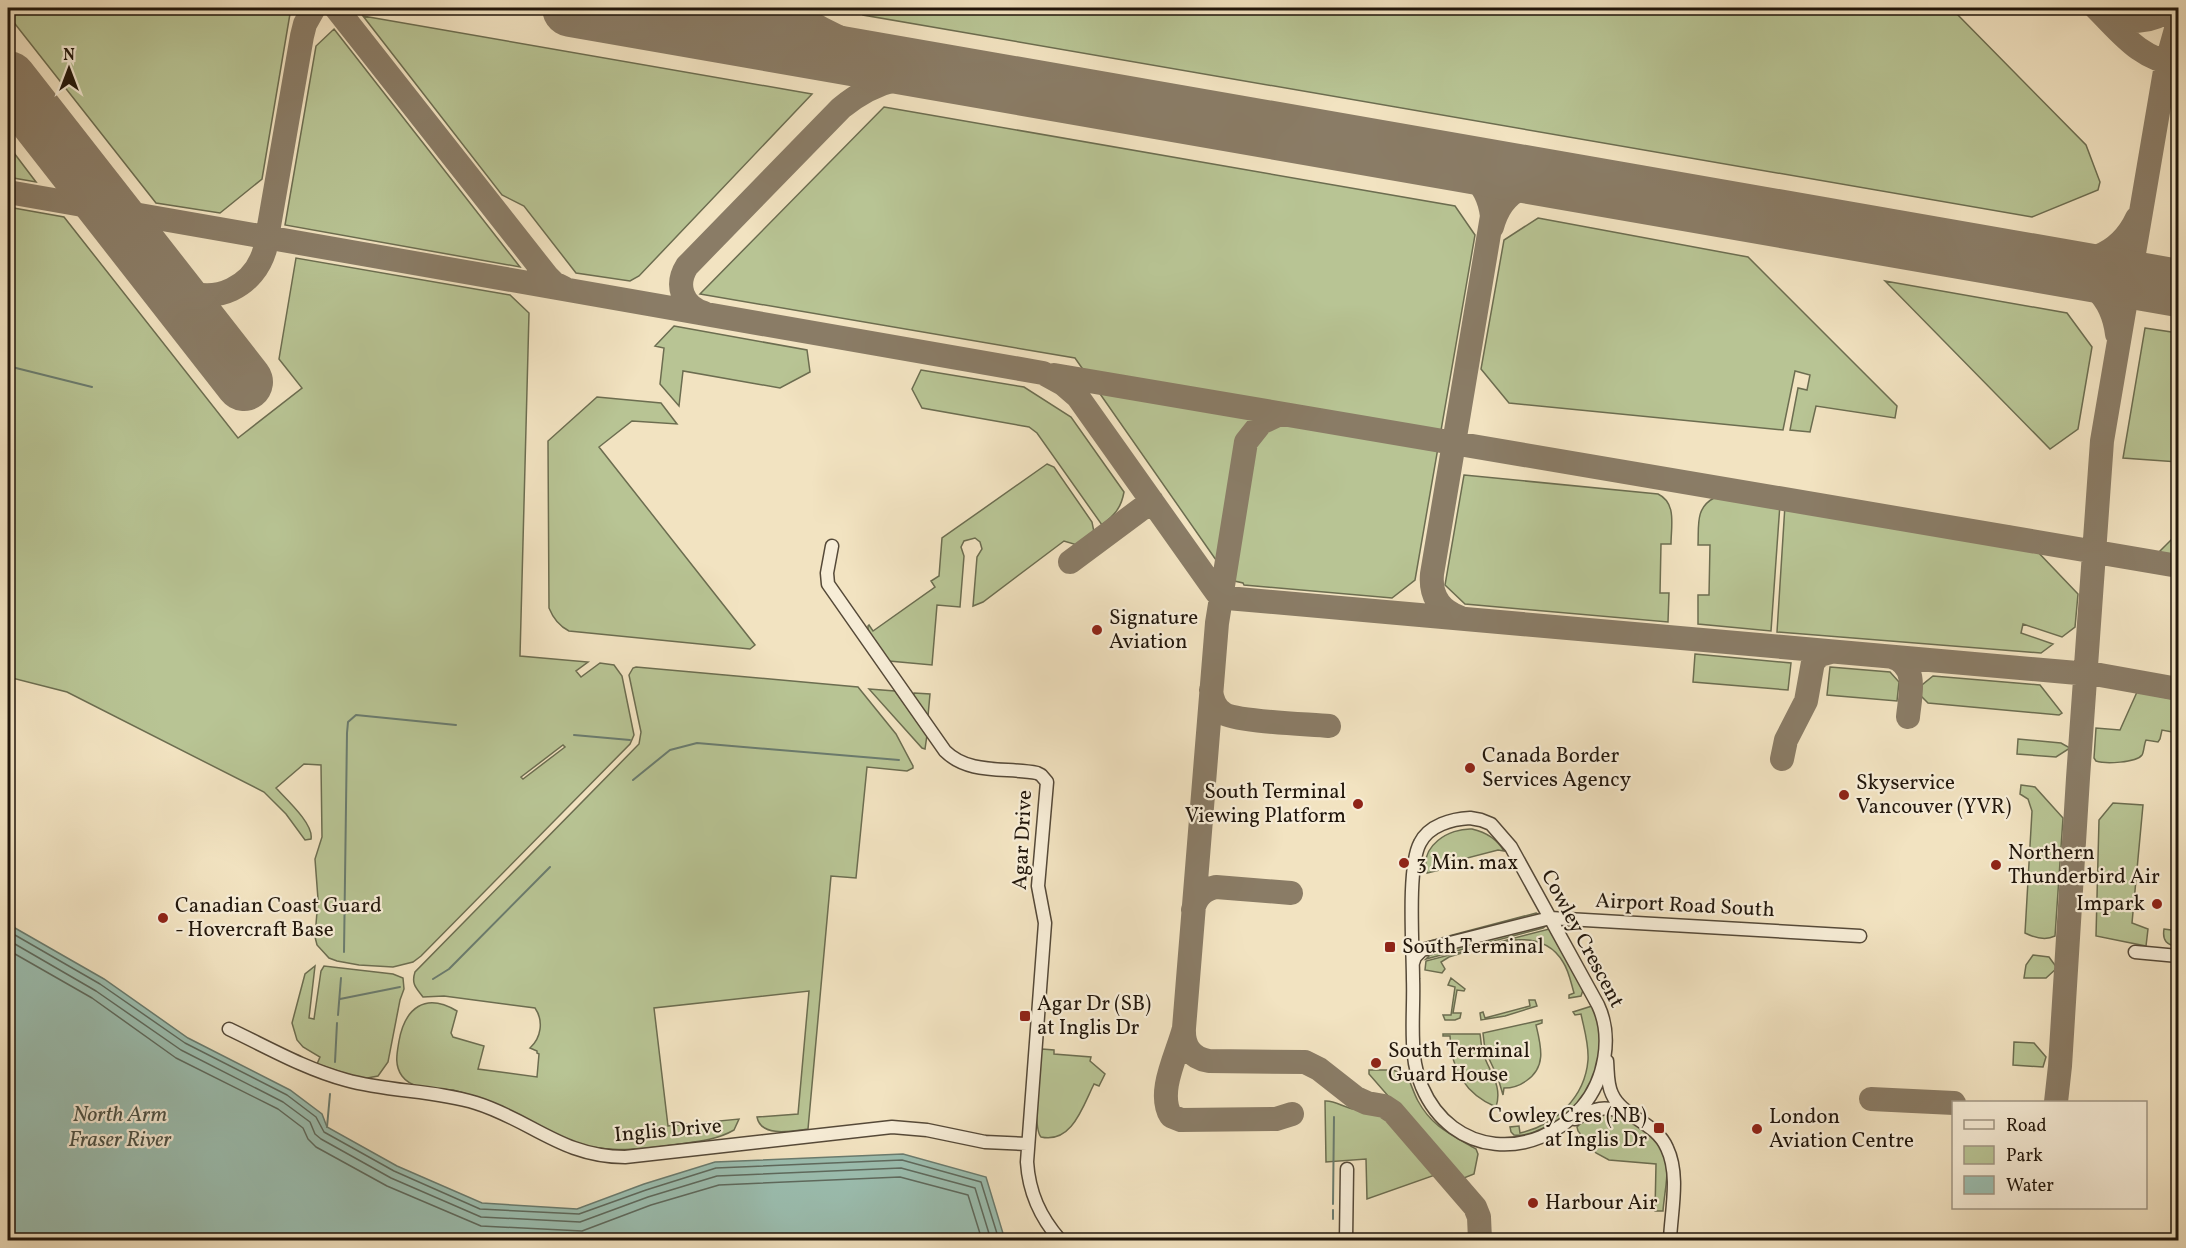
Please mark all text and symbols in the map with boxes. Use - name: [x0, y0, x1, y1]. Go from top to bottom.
- north arrow: [39, 39, 99, 99]
- text: N: [63, 45, 75, 67]
- place label: Signature Aviation: [1109, 604, 1198, 657]
- marker: Signature Aviation: [1090, 623, 1104, 637]
- place label: Canada Border Services Agency: [1482, 742, 1632, 795]
- marker: Canada Border Services Agency: [1463, 761, 1477, 775]
- place label: Skyservice Vancouver (YVR): [1856, 769, 2011, 822]
- place label: South Terminal Viewing Platform: [1185, 778, 1346, 831]
- marker: Skyservice Vancouver (YVR): [1837, 788, 1851, 802]
- street label: Agar Drive: [1006, 789, 1040, 891]
- marker: South Terminal Viewing Platform: [1351, 797, 1365, 811]
- place label: Northern Thunderbird Air: [2008, 839, 2160, 892]
- place label: 3 Min. max: [1416, 849, 1518, 878]
- marker: 3 Min. max: [1397, 856, 1411, 870]
- marker: Northern Thunderbird Air: [1989, 858, 2003, 872]
- street label: Cowley Crescent: [1533, 865, 1631, 1013]
- street label: Airport Road South: [1595, 887, 1775, 925]
- place label: Impark: [2076, 890, 2146, 919]
- place label: Canadian Coast Guard - Hovercraft Base: [175, 892, 382, 945]
- marker: Impark: [2150, 897, 2164, 911]
- marker: Canadian Coast Guard - Hovercraft Base: [156, 911, 170, 925]
- place label: South Terminal: [1402, 933, 1544, 962]
- marker: South Terminal: [1383, 940, 1397, 954]
- place label: Agar Dr (SB) at Inglis Dr: [1037, 990, 1151, 1043]
- marker: Agar Dr (SB) at Inglis Dr: [1018, 1009, 1032, 1023]
- place label: South Terminal Guard House: [1388, 1037, 1530, 1090]
- marker: South Terminal Guard House: [1369, 1056, 1383, 1070]
- water label: North Arm Fraser River: [68, 1100, 172, 1156]
- legend: [1952, 1101, 2147, 1209]
- place label: Cowley Cres (NB) at Inglis Dr: [1489, 1102, 1647, 1155]
- place label: London Aviation Centre: [1769, 1103, 1914, 1156]
- street label: Inglis Drive: [613, 1112, 723, 1150]
- text: Road: [2006, 1114, 2047, 1139]
- marker: Cowley Cres (NB) at Inglis Dr: [1652, 1121, 1666, 1135]
- marker: London Aviation Centre: [1750, 1122, 1764, 1136]
- text: Park: [2006, 1144, 2043, 1169]
- text: Water: [2006, 1174, 2054, 1199]
- place label: Harbour Air: [1545, 1189, 1658, 1218]
- marker: Harbour Air: [1526, 1196, 1540, 1210]

